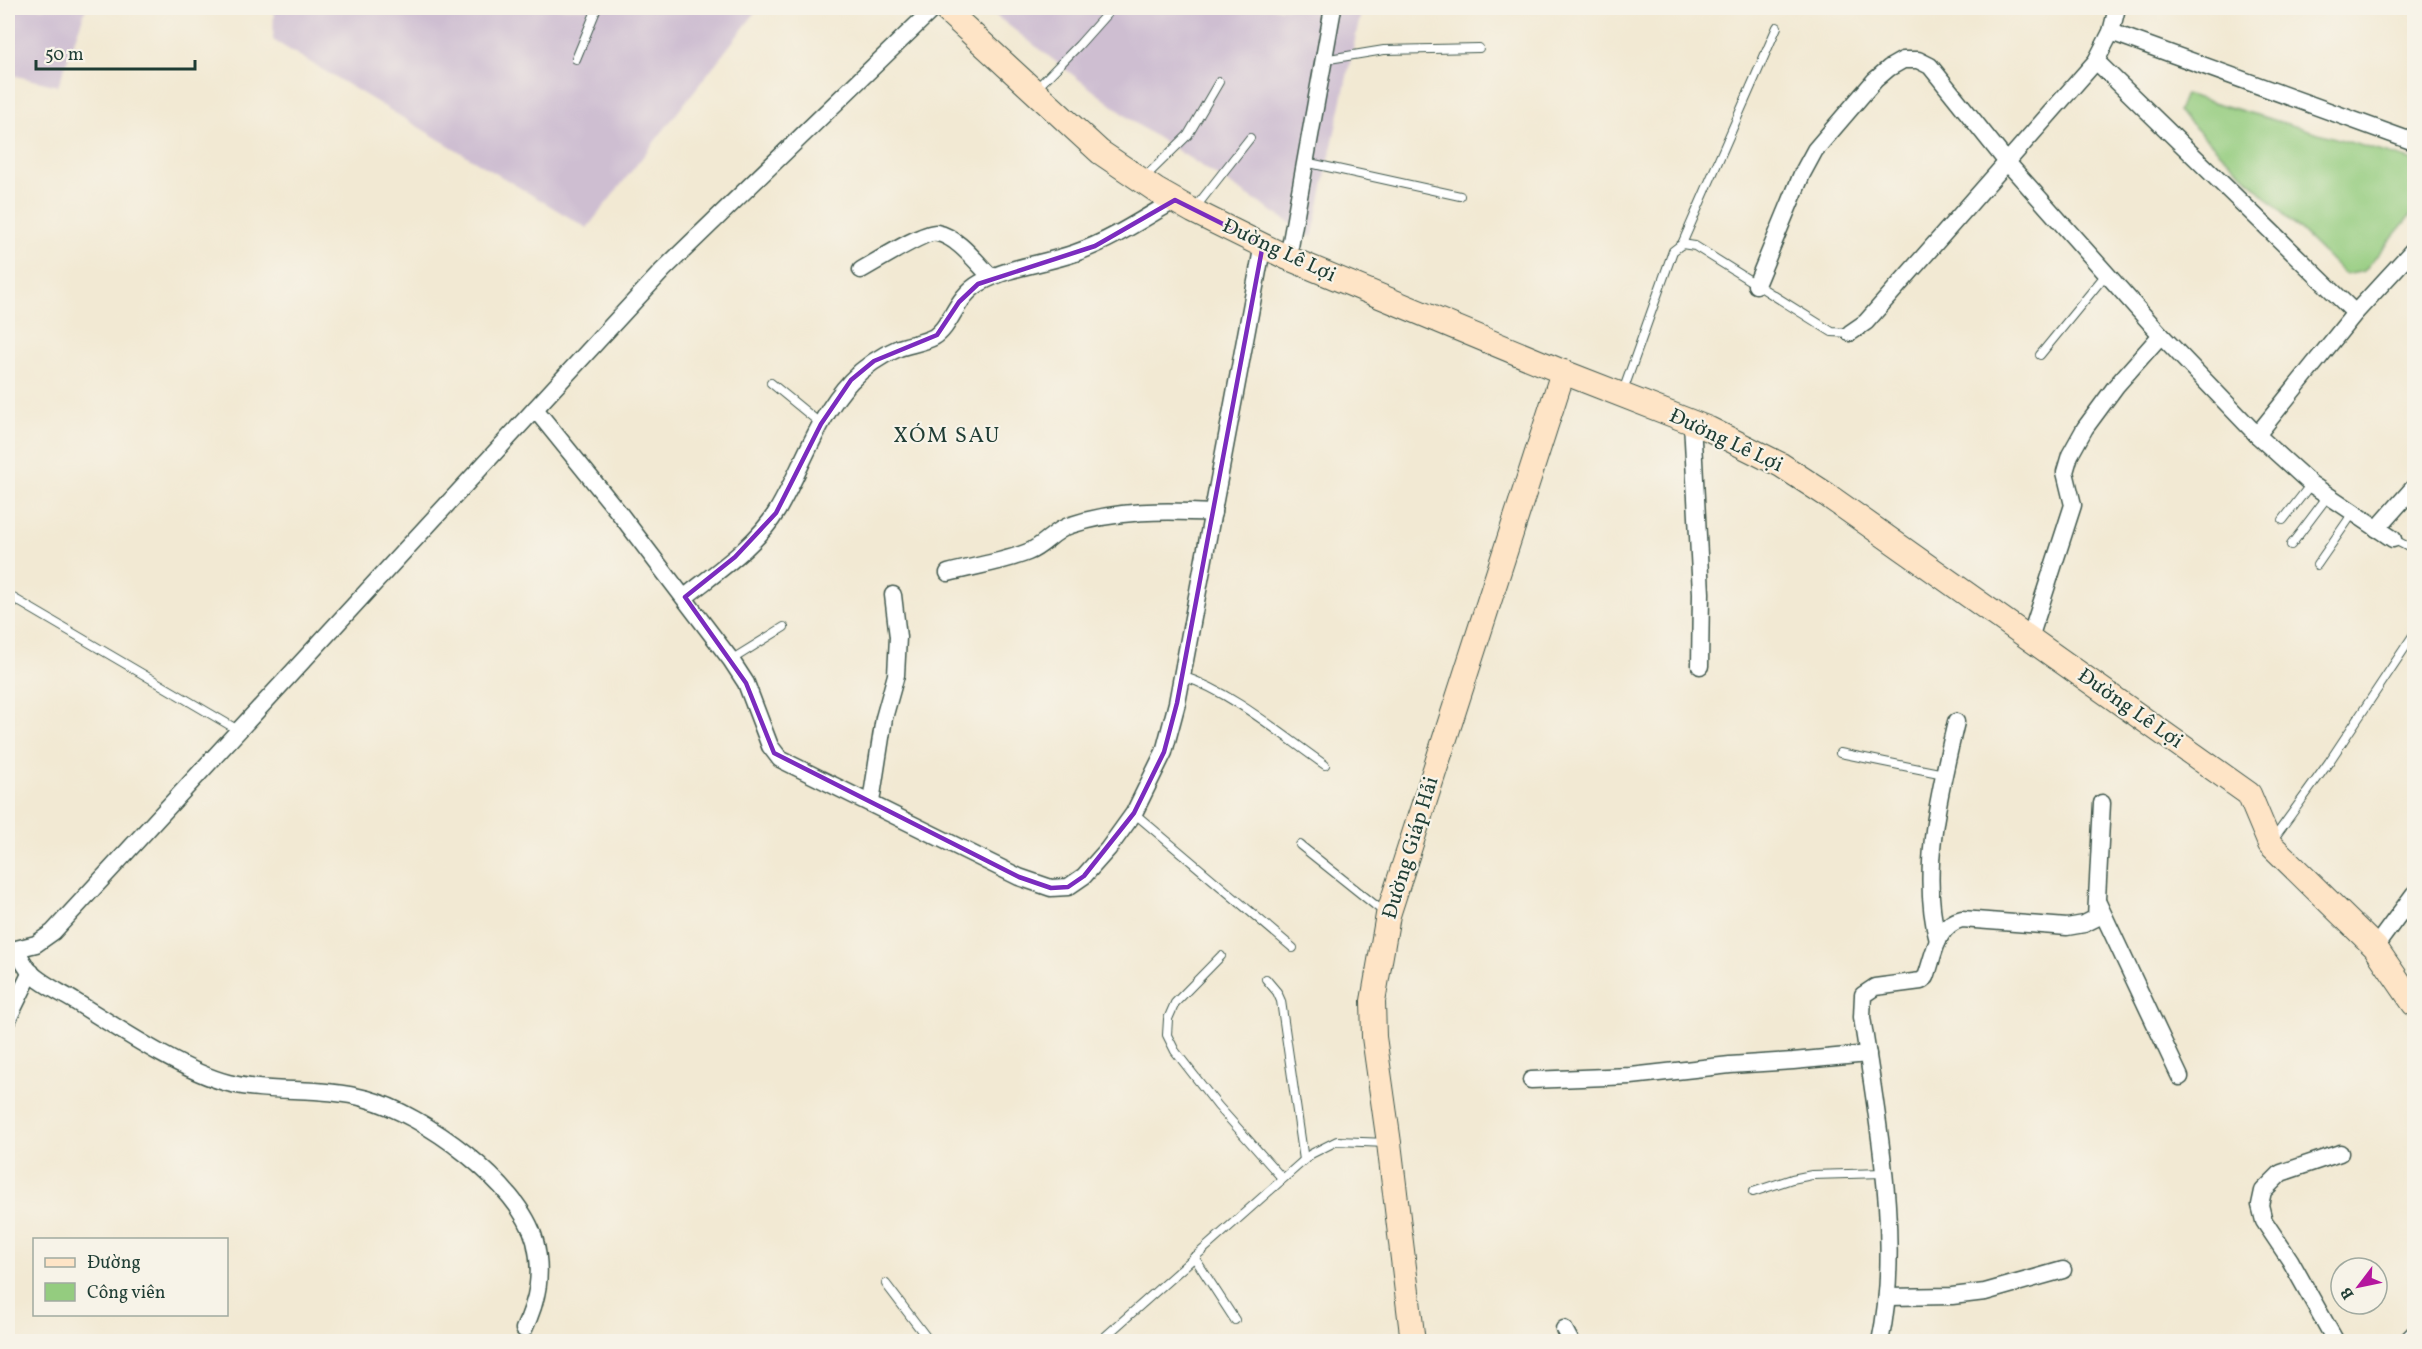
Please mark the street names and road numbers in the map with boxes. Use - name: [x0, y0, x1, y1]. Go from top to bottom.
- street label: Đường Lê Lợi: [1217, 212, 1341, 290]
- street label: Đường Lê Lợi: [1664, 402, 1788, 480]
- street label: Đường Lê Lợi: [2071, 662, 2189, 756]
- street label: Đường Giáp Hải: [1376, 773, 1446, 923]

